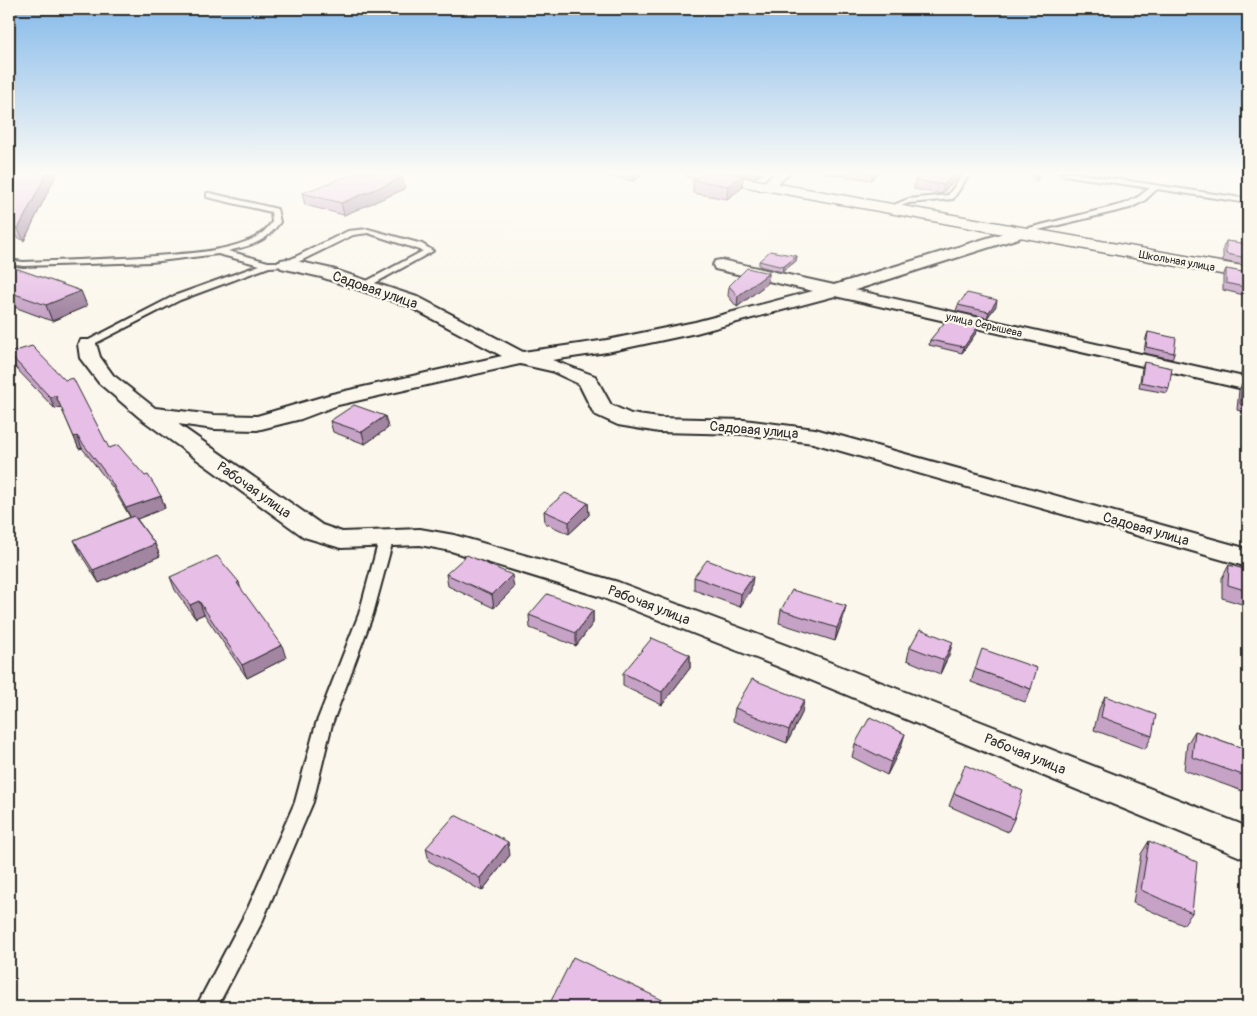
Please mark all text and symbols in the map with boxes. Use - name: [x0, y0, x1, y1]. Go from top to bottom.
- street label: Школьная улица: [1138, 248, 1216, 274]
- street label: Садовая улица: [330, 267, 420, 313]
- street label: улица Серышева: [944, 310, 1023, 340]
- street label: Садовая улица: [709, 418, 799, 442]
- street label: Рабочая улица: [214, 458, 294, 522]
- street label: Садовая улица: [1101, 509, 1191, 549]
- street label: Рабочая улица: [605, 582, 693, 628]
- street label: Рабочая улица: [982, 730, 1068, 778]

